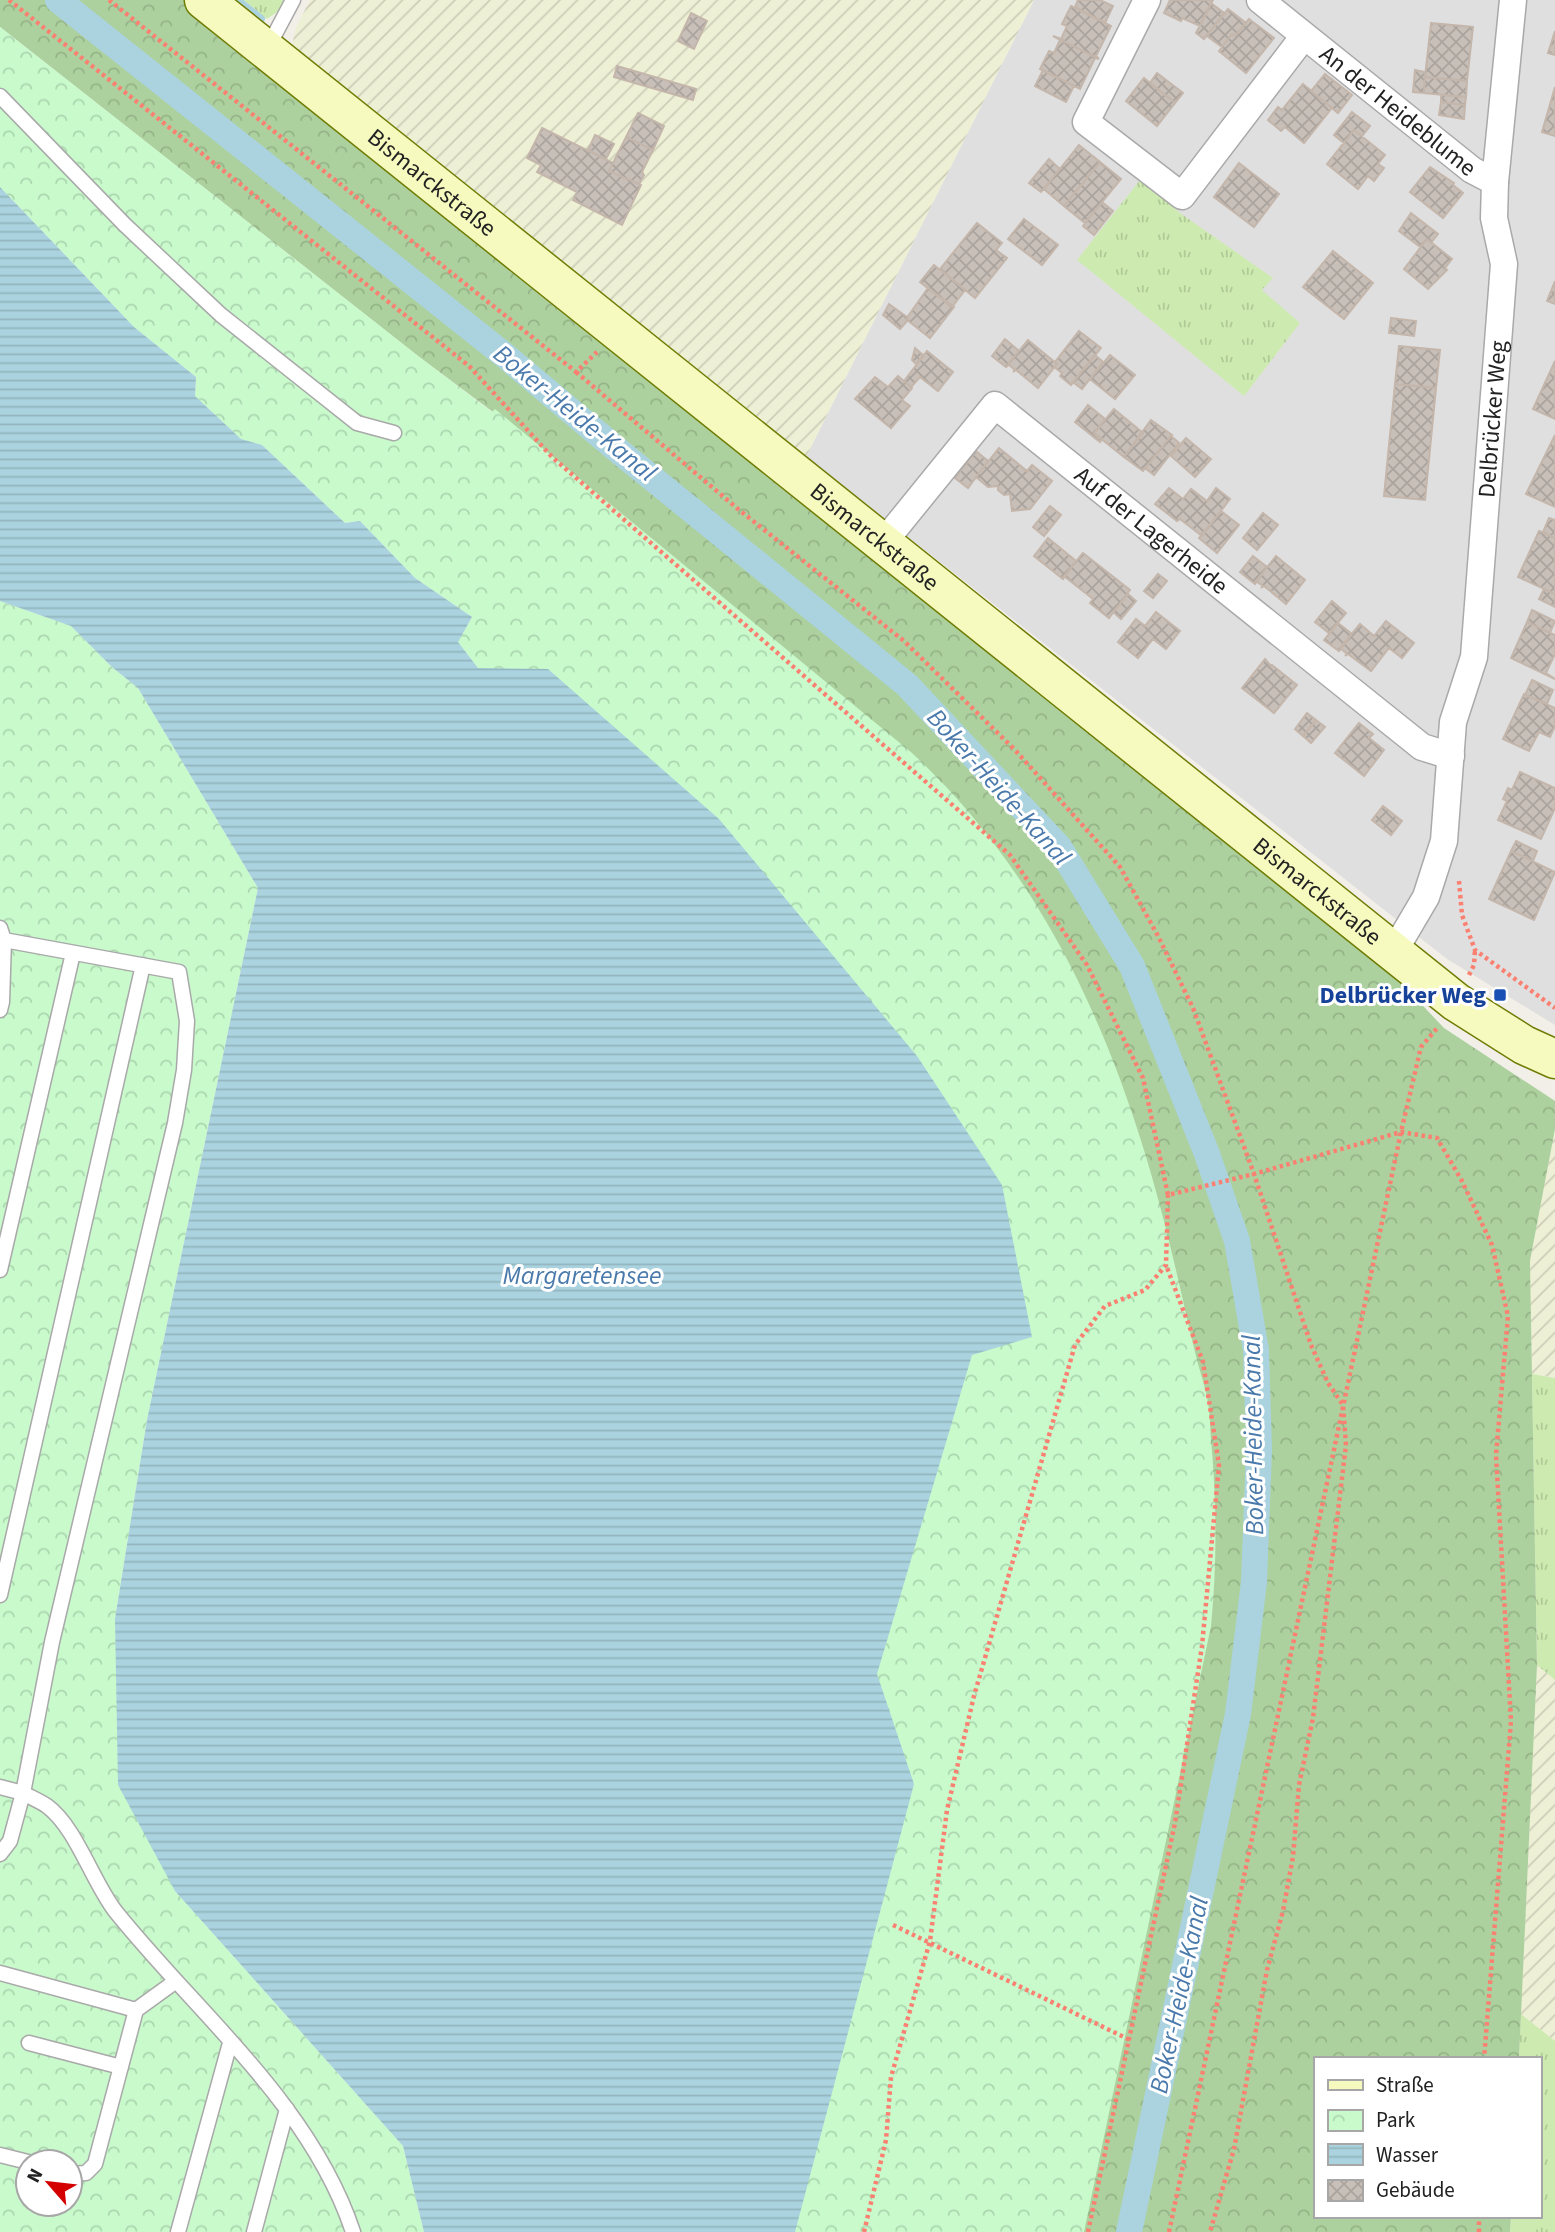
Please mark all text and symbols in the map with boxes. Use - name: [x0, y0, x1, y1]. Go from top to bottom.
- street label: An der Heideblume: [1312, 37, 1484, 185]
- street label: Bismarckstraße: [360, 120, 504, 245]
- water label: Boker-Heide-Kanal: [486, 336, 665, 491]
- street label: Delbrücker Weg: [1469, 339, 1516, 499]
- street label: Auf der Lagerheide: [1067, 458, 1236, 603]
- street label: Bismarckstraße: [803, 474, 947, 599]
- water label: Boker-Heide-Kanal: [918, 700, 1080, 874]
- street label: Bismarckstraße: [1245, 829, 1389, 954]
- place label: Delbrücker Weg: [1320, 978, 1486, 1013]
- marker: Delbrücker Weg: [1492, 987, 1508, 1003]
- water label: Margaretensee: [503, 1257, 661, 1294]
- water label: Boker-Heide-Kanal: [1233, 1334, 1273, 1535]
- water label: Boker-Heide-Kanal: [1140, 1893, 1218, 2097]
- legend: [1314, 2057, 1541, 2218]
- text: Straße: [1376, 2070, 1434, 2100]
- text: Park: [1376, 2105, 1416, 2135]
- text: Wasser: [1376, 2140, 1439, 2170]
- north arrow: [14, 2148, 84, 2218]
- text: N: [20, 2164, 50, 2188]
- text: Gebäude: [1376, 2175, 1455, 2205]

